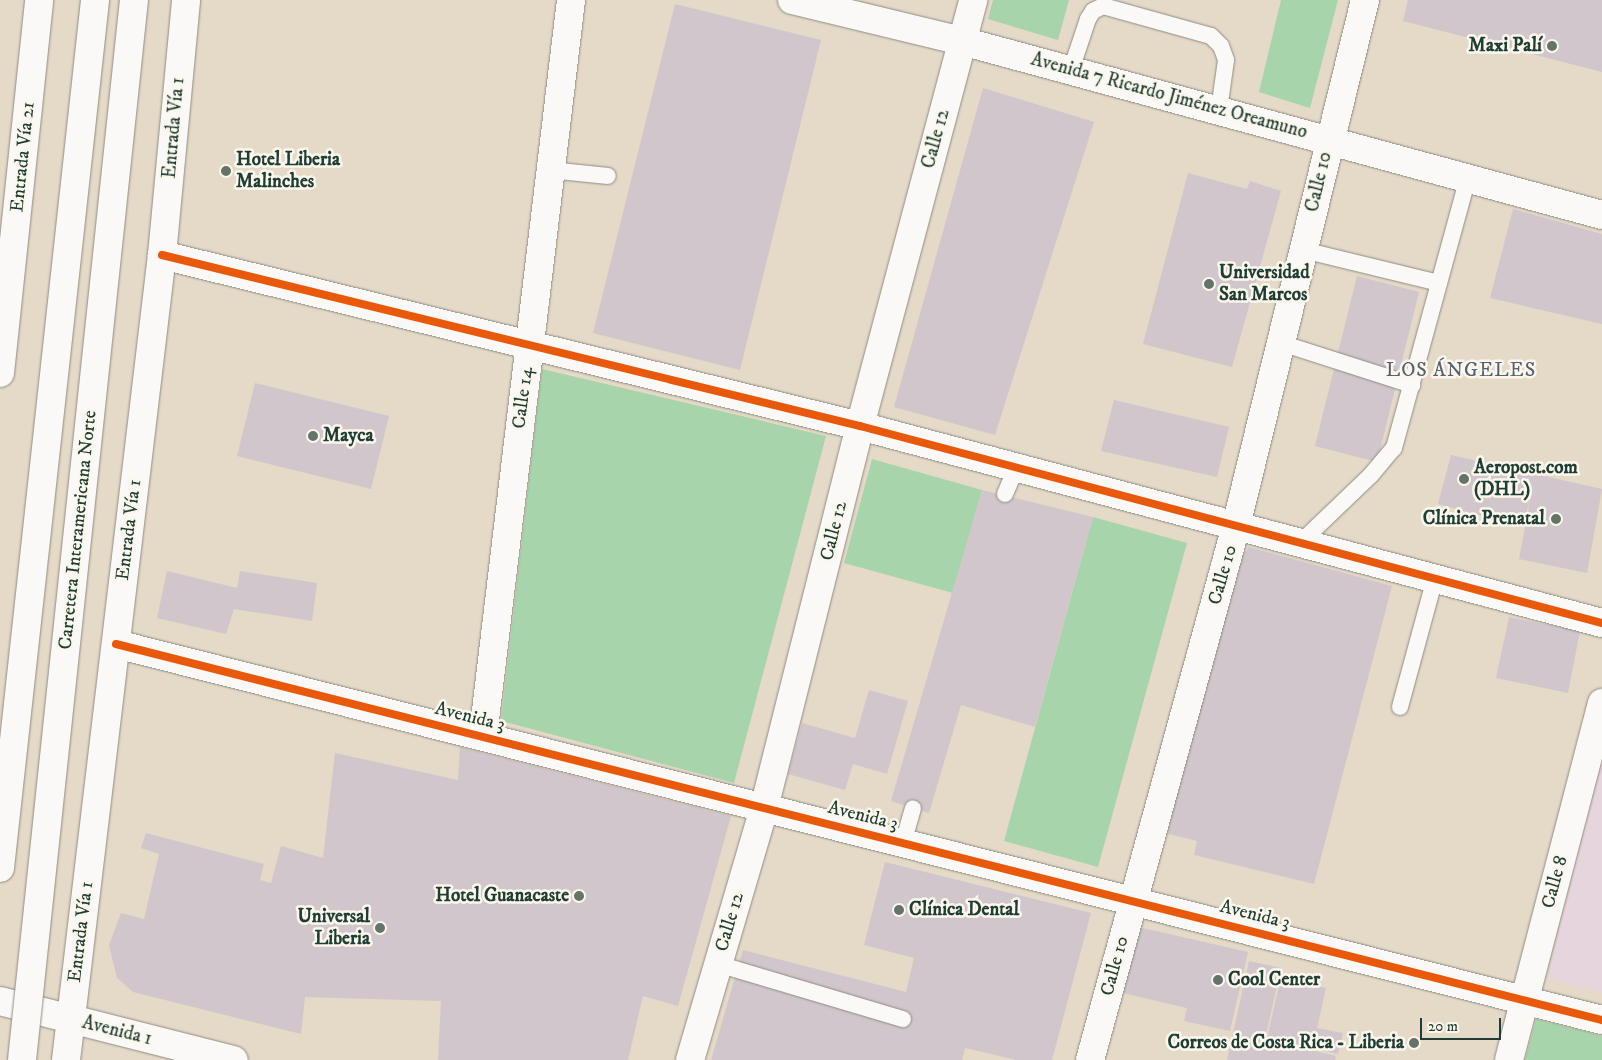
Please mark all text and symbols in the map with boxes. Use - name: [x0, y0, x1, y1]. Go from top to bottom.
- place label: Maxi Palí: [1469, 35, 1542, 57]
- marker: Maxi Palí: [1546, 40, 1558, 52]
- street label: Avenida 7 Ricardo Jiménez Oreamuno: [1028, 48, 1310, 144]
- street label: Entrada Vía 1: [158, 76, 190, 180]
- street label: Entrada Vía 21: [6, 101, 40, 213]
- street label: Calle 12: [917, 107, 955, 171]
- place label: Hotel Liberia Malinches: [236, 149, 340, 193]
- street label: Calle 10: [1301, 150, 1337, 214]
- marker: Hotel Liberia Malinches: [220, 165, 232, 177]
- place label: Universidad San Marcos: [1219, 262, 1310, 306]
- marker: Universidad San Marcos: [1203, 278, 1215, 290]
- district label: LOS ÁNGELES: [1384, 358, 1538, 382]
- street label: Calle 14: [508, 366, 538, 430]
- street label: Carretera Interamericana Norte: [54, 409, 102, 651]
- place label: Mayca: [323, 425, 373, 447]
- marker: Mayca: [307, 430, 319, 442]
- place label: Aeropost.com (DHL): [1474, 457, 1578, 501]
- marker: Aeropost.com (DHL): [1458, 473, 1470, 485]
- street label: Entrada Vía 1: [111, 478, 147, 582]
- street label: Calle 12: [816, 499, 852, 563]
- place label: Clínica Prenatal: [1423, 508, 1545, 530]
- marker: Clínica Prenatal: [1549, 512, 1563, 526]
- street label: Calle 10: [1204, 542, 1242, 608]
- street label: Avenida 3: [433, 697, 507, 737]
- street label: Avenida 3: [826, 796, 900, 836]
- street label: Calle 8: [1537, 853, 1573, 911]
- street label: Entrada Vía 1: [63, 880, 99, 984]
- place label: Hotel Guanacaste: [435, 885, 569, 907]
- marker: Hotel Guanacaste: [573, 890, 585, 902]
- street label: Calle 12: [711, 890, 749, 954]
- street label: Avenida 3: [1218, 895, 1292, 935]
- place label: Clínica Dental: [909, 899, 1019, 921]
- marker: Clínica Dental: [893, 904, 905, 916]
- place label: Universal Liberia: [298, 906, 370, 950]
- marker: Universal Liberia: [374, 922, 386, 934]
- street label: Calle 10: [1096, 934, 1134, 998]
- place label: Cool Center: [1228, 969, 1320, 991]
- marker: Cool Center: [1212, 974, 1224, 986]
- scale bar: [1422, 1008, 1503, 1040]
- street label: Avenida 1: [80, 1011, 154, 1051]
- text: 20 m: [1428, 1017, 1458, 1036]
- place label: Correos de Costa Rica - Liberia: [1168, 1032, 1404, 1054]
- marker: Correos de Costa Rica - Liberia: [1408, 1037, 1420, 1049]

